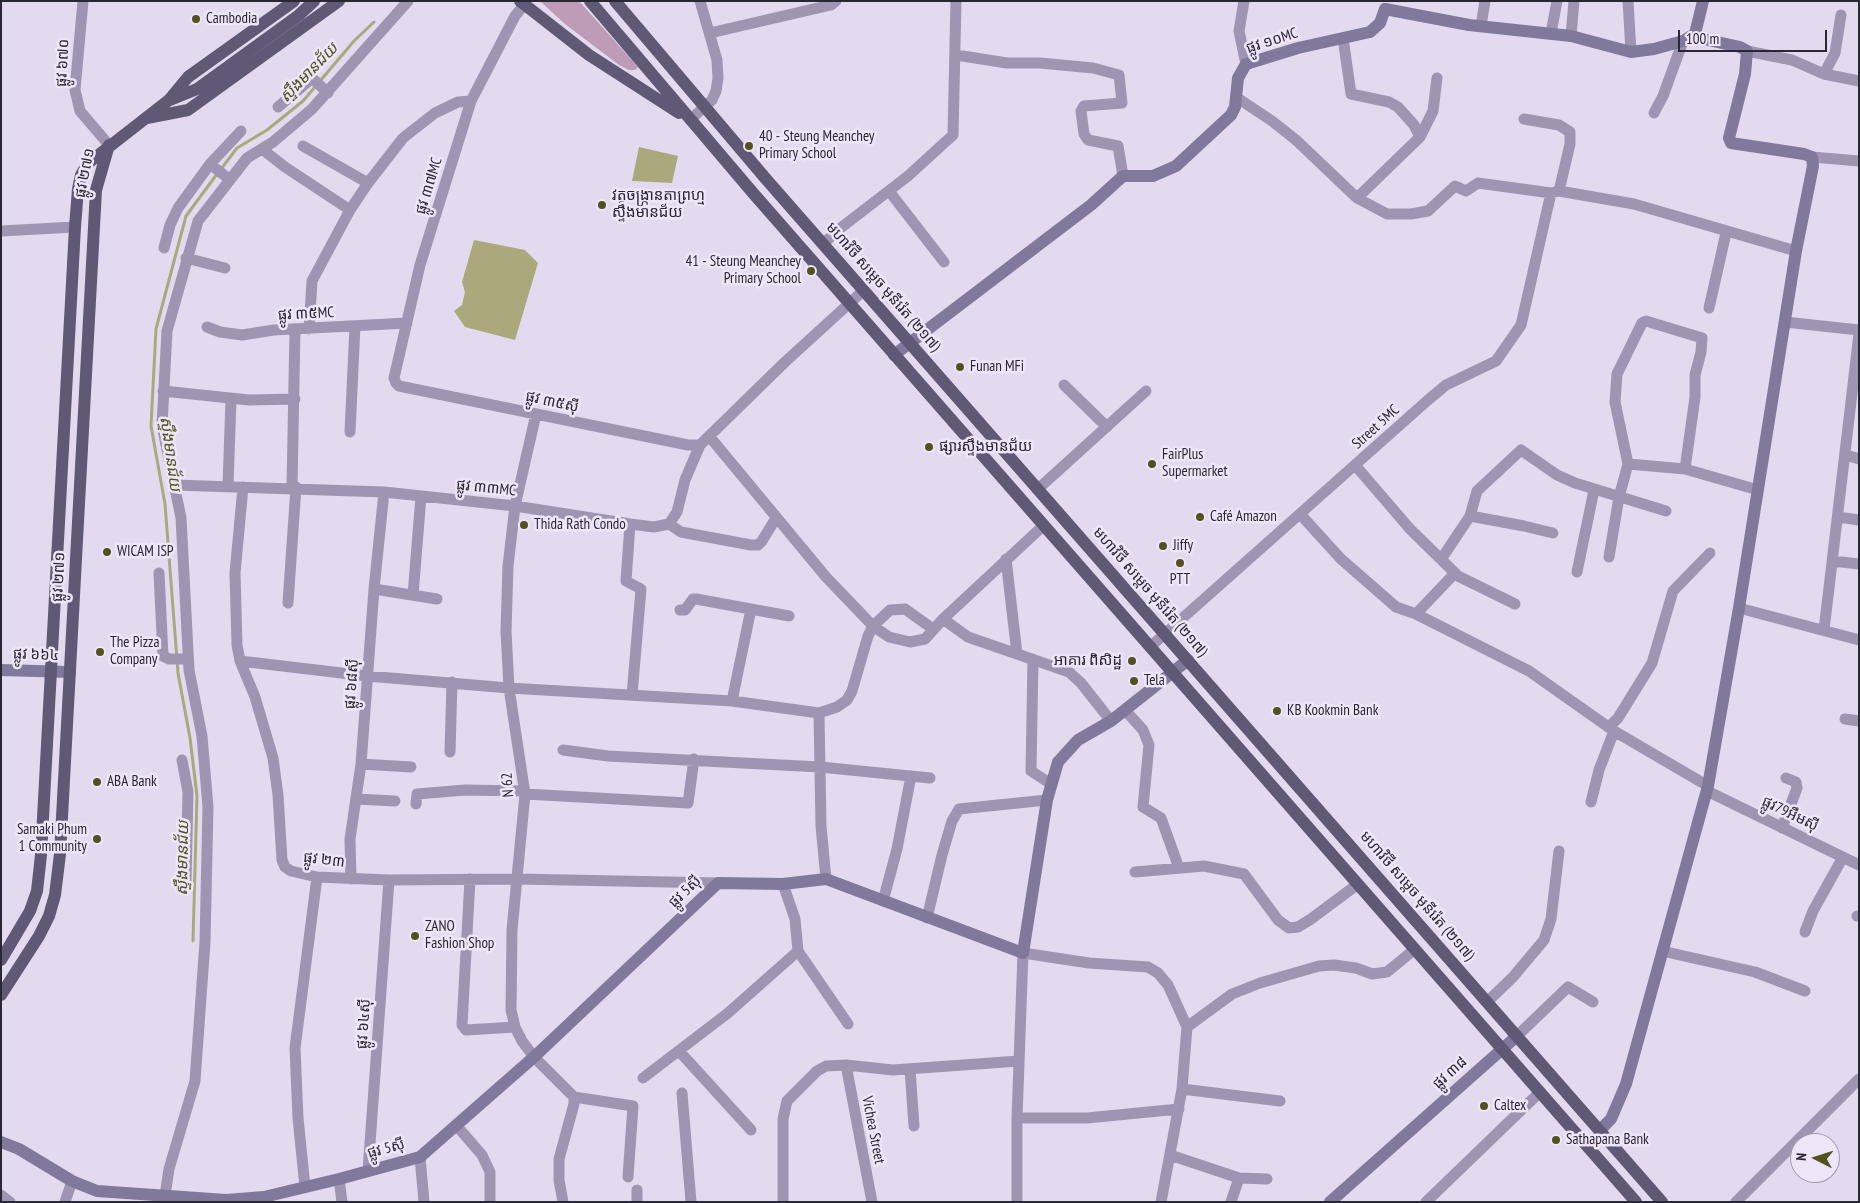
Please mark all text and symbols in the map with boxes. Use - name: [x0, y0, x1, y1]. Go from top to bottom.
- place label: Cambodia: [206, 10, 257, 28]
- marker: Cambodia: [190, 13, 202, 25]
- scale bar: [1680, 20, 1829, 52]
- street label: ផ្លូវ ១០MC: [1244, 24, 1300, 58]
- text: 100 m: [1686, 29, 1719, 48]
- street label: ផ្លូវ ៦៧០: [53, 38, 73, 88]
- water label: ស្ទឹងមានជ័យ: [276, 39, 342, 107]
- place label: 40 - Steung Meanchey Primary School: [759, 128, 874, 163]
- marker: 40 - Steung Meanchey Primary School: [743, 140, 755, 152]
- street label: ផ្លូវ ២៧១: [71, 147, 99, 199]
- street label: ផ្លូវ ៣៧MC: [412, 155, 446, 217]
- place label: វត្តចង្ក្រានតាព្រហ្ម ស្ទឹងមានជ័យ: [612, 187, 705, 222]
- marker: វត្តចង្ក្រានតាព្រហ្ម ស្ទឹងមានជ័យ: [596, 199, 608, 211]
- street label: មហាវិថី សម្តេច មុនីរ៉េត (២១៧): [822, 219, 944, 355]
- place label: 41 - Steung Meanchey Primary School: [686, 253, 801, 288]
- marker: 41 - Steung Meanchey Primary School: [805, 265, 817, 277]
- street label: ផ្លូវ ៣៥MC: [277, 304, 335, 324]
- place label: Funan MFi: [970, 358, 1024, 376]
- marker: Funan MFi: [954, 361, 966, 373]
- street label: ផ្លូវ ៣៥ស៊ី: [524, 388, 580, 416]
- street label: Street 5MC: [1349, 401, 1403, 453]
- water label: ស្ទឹងមានជ័យ: [155, 415, 185, 493]
- place label: ផ្សារស្ទឹងមានជ័យ: [939, 438, 1032, 456]
- marker: ផ្សារស្ទឹងមានជ័យ: [923, 441, 935, 453]
- place label: FairPlus Supermarket: [1162, 446, 1228, 481]
- marker: FairPlus Supermarket: [1146, 458, 1158, 470]
- street label: ផ្លូវ ៣៣MC: [455, 476, 517, 500]
- place label: Café Amazon: [1210, 508, 1277, 526]
- marker: Café Amazon: [1194, 511, 1206, 523]
- place label: Thida Rath Condo: [534, 516, 626, 534]
- marker: Thida Rath Condo: [518, 519, 530, 531]
- street label: មហាវិថី សម្តេច មុនីរ៉េត (២១៧): [1089, 524, 1211, 660]
- place label: Jiffy: [1173, 537, 1193, 555]
- marker: Jiffy: [1157, 540, 1169, 552]
- place label: WICAM ISP: [117, 543, 174, 561]
- marker: WICAM ISP: [101, 546, 113, 558]
- street label: ផ្លូវ ២៧១: [49, 552, 69, 602]
- marker: PTT: [1174, 557, 1186, 569]
- place label: PTT: [1170, 571, 1190, 589]
- place label: The Pizza Company: [110, 634, 159, 669]
- street label: ផ្លូវ ៦៦៤: [13, 645, 59, 665]
- marker: The Pizza Company: [94, 646, 106, 658]
- place label: អាគារ ពិសិដ្ឋ: [1054, 652, 1122, 670]
- marker: អាគារ ពិសិដ្ឋ: [1126, 655, 1138, 667]
- street label: ផ្លូវ ៦៨ស៊ី: [341, 658, 363, 710]
- place label: Tela: [1144, 672, 1165, 690]
- marker: Tela: [1128, 675, 1140, 687]
- place label: KB Kookmin Bank: [1287, 702, 1378, 720]
- marker: KB Kookmin Bank: [1271, 705, 1283, 717]
- street label: N 62: [498, 772, 518, 798]
- place label: ABA Bank: [107, 773, 157, 791]
- marker: ABA Bank: [91, 776, 103, 788]
- street label: ផ្លូវ79អឹមស៊ី: [1759, 793, 1821, 835]
- water label: ស្ទឹងមានជ័យ: [173, 820, 193, 896]
- place label: Samaki Phum 1 Community: [17, 821, 87, 856]
- street label: មហាវិថី សម្តេច មុនីរ៉េត (២១៧): [1356, 828, 1478, 964]
- marker: Samaki Phum 1 Community: [91, 833, 103, 845]
- street label: ផ្លូវ ២៣: [302, 849, 346, 871]
- street label: ផ្លូវ 5ស៊ី: [665, 872, 705, 912]
- place label: ZANO Fashion Shop: [425, 918, 494, 953]
- marker: ZANO Fashion Shop: [409, 930, 421, 942]
- street label: ផ្លូវ ៦៤ស៊ី: [353, 998, 375, 1050]
- street label: ផ្លូវ ៣៨: [1429, 1053, 1471, 1093]
- street label: Vichea Street: [858, 1095, 888, 1165]
- place label: Caltex: [1494, 1097, 1526, 1115]
- marker: Caltex: [1478, 1100, 1490, 1112]
- place label: Sathapana Bank: [1566, 1131, 1649, 1149]
- north arrow: [1790, 1133, 1840, 1183]
- marker: Sathapana Bank: [1550, 1134, 1562, 1146]
- street label: ផ្លូវ 5ស៊ី: [365, 1135, 407, 1163]
- text: N: [1792, 1152, 1810, 1161]

